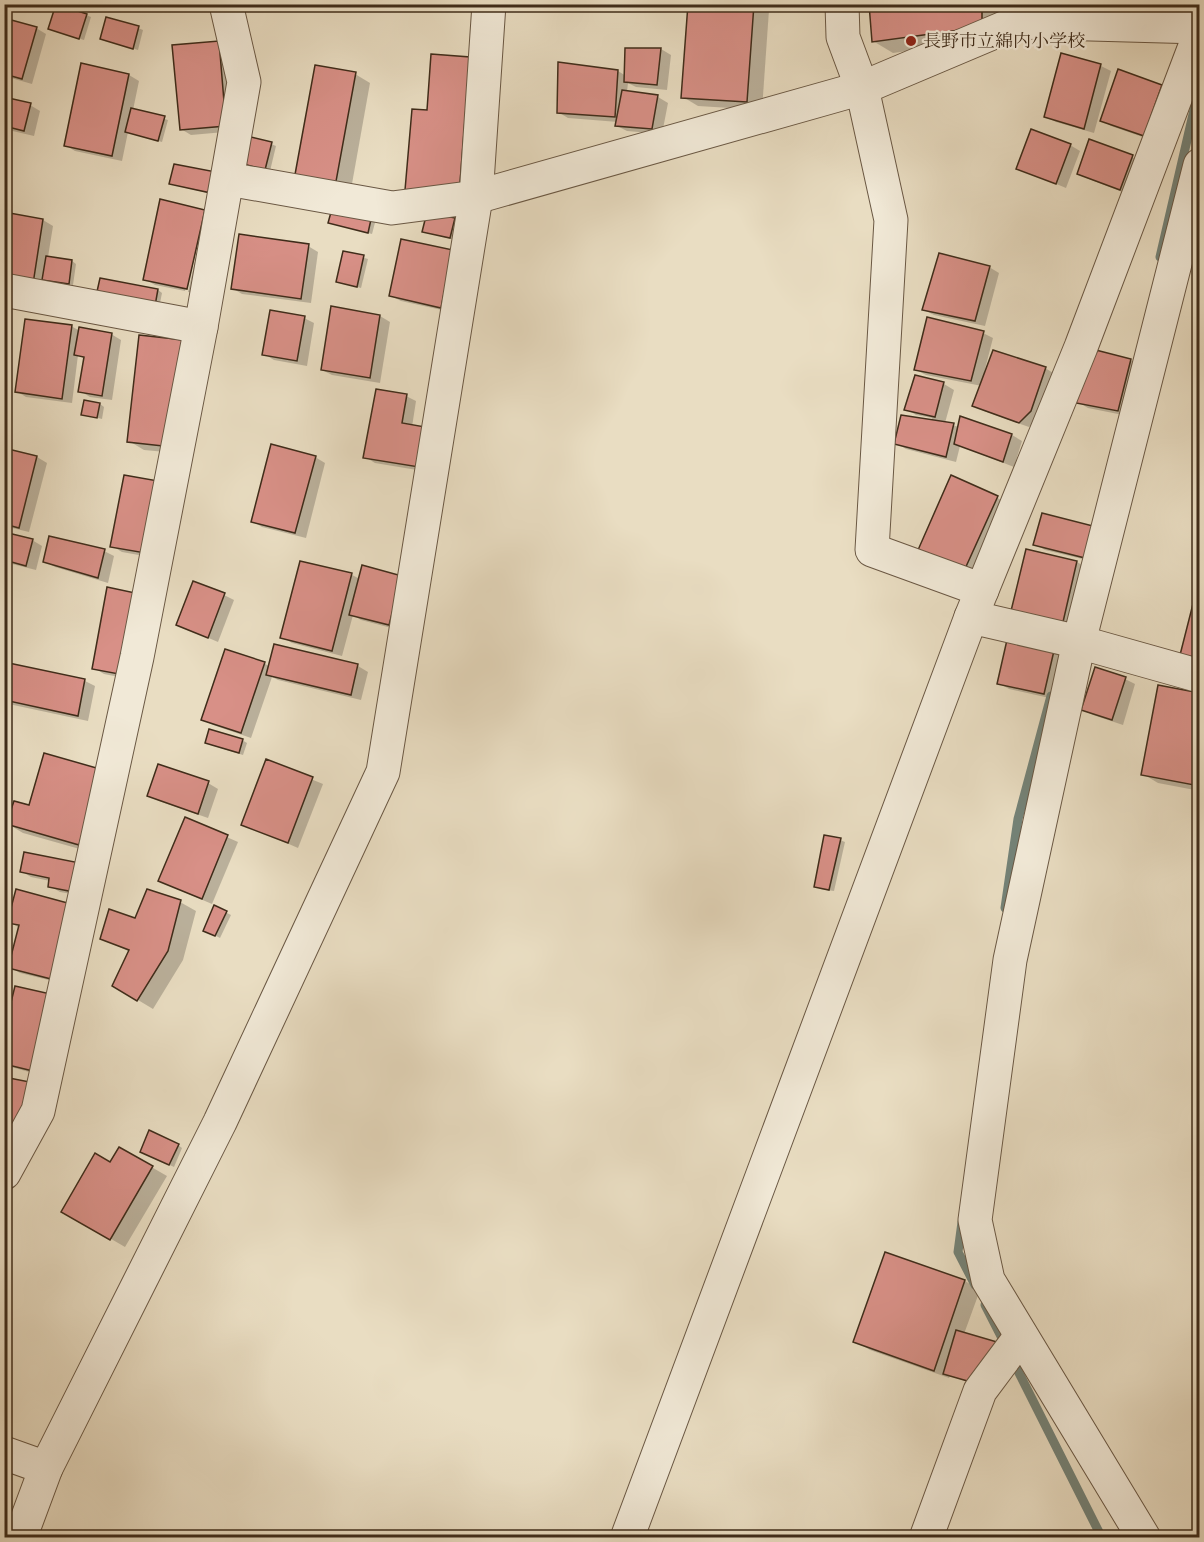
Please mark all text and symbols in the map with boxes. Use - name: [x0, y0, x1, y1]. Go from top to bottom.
- place label: 長野市立綿内小学校: [923, 30, 1085, 52]
- marker: 長野市立綿内小学校: [904, 34, 918, 48]

